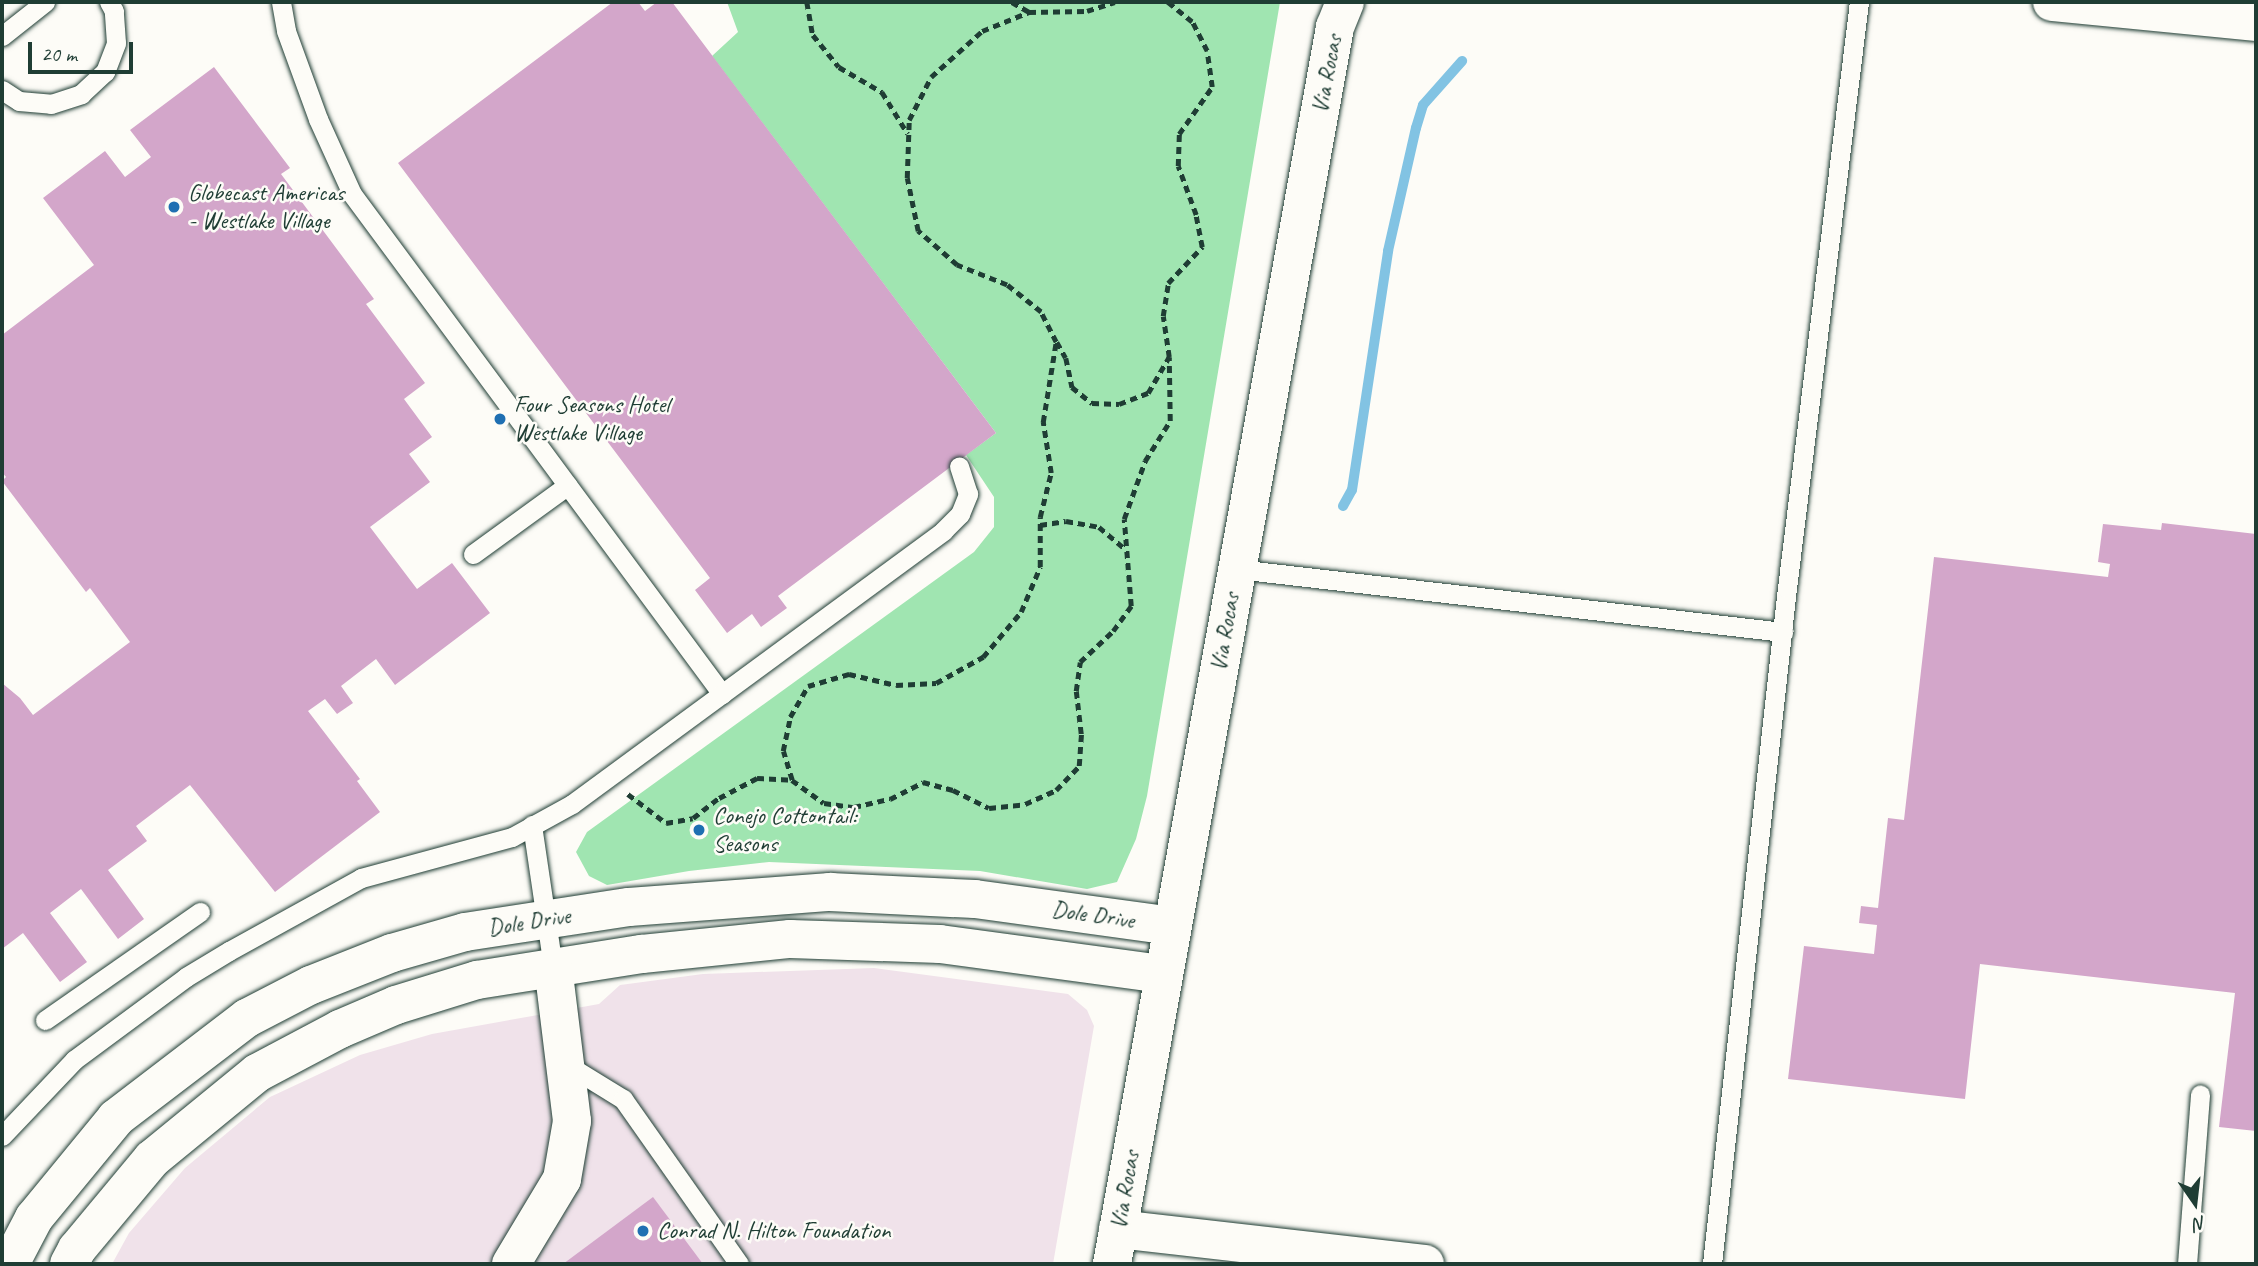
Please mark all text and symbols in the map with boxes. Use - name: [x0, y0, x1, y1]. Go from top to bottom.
- scale bar: [32, 28, 136, 72]
- street label: Via Rocas: [1305, 32, 1349, 116]
- text: 20 m: [41, 41, 77, 67]
- place label: Globecast Americas - Westlake Village: [188, 179, 345, 235]
- marker: Globecast Americas - Westlake Village: [166, 199, 182, 215]
- place label: Four Seasons Hotel Westlake Village: [514, 391, 668, 447]
- marker: Four Seasons Hotel Westlake Village: [492, 411, 508, 427]
- street label: Via Rocas: [1204, 591, 1246, 673]
- place label: Conejo Cottontail: Seasons: [713, 802, 857, 858]
- marker: Conejo Cottontail: Seasons: [691, 822, 707, 838]
- street label: Dole Drive: [1050, 895, 1136, 935]
- street label: Dole Drive: [486, 901, 572, 943]
- street label: Via Rocas: [1104, 1149, 1146, 1231]
- north arrow: [2160, 1168, 2230, 1238]
- text: N: [2191, 1210, 2209, 1236]
- place label: Conrad N. Hilton Foundation: [657, 1217, 891, 1245]
- marker: Conrad N. Hilton Foundation: [635, 1223, 651, 1239]

